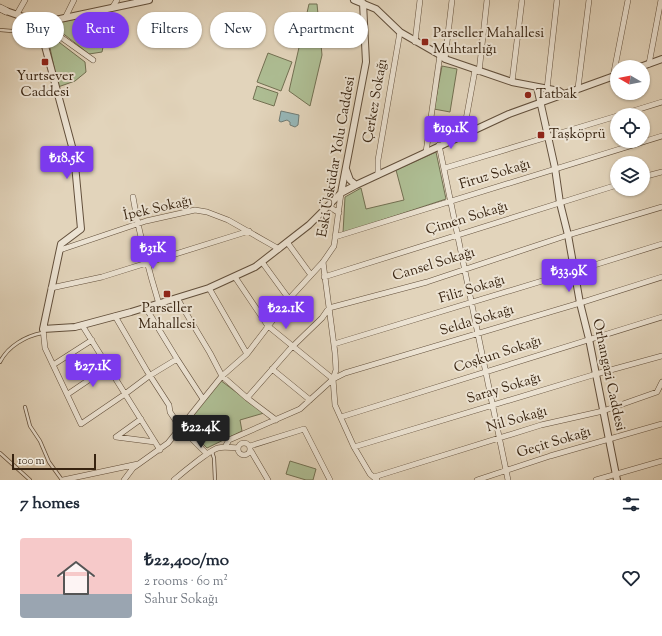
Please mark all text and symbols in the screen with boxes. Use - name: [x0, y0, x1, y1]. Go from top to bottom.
- chip: Buy: [12, 12, 64, 48]
- chip: Rent: [72, 12, 129, 48]
- chip: Filters: [137, 12, 202, 48]
- chip: New: [210, 12, 266, 48]
- chip: Apartment: [274, 12, 368, 48]
- place label: Parseller Mahallesi Muhtarlığı: [433, 24, 544, 60]
- marker: Parseller Mahallesi Muhtarlığı: [420, 37, 430, 47]
- marker: Yurtsever Caddesi: [40, 57, 50, 67]
- street label: Çerkez Sokağı: [359, 57, 393, 145]
- north arrow: [610, 60, 650, 100]
- map controls: [610, 60, 650, 196]
- place label: Yurtsever Caddesi: [16, 67, 75, 103]
- street label: Eski Üsküdar Yolu Caddesi: [312, 75, 361, 239]
- place label: Tatbak: [536, 85, 578, 105]
- marker: Tatbak: [523, 90, 533, 100]
- button: locate: [610, 108, 650, 148]
- pin: ₺19.1K: [418, 116, 484, 150]
- text: ₺19.1K: [433, 120, 469, 138]
- place label: Taşköprü: [549, 125, 606, 145]
- marker: Taşköprü: [536, 130, 546, 140]
- pin: ₺18.5K: [34, 146, 100, 180]
- text: ₺18.5K: [49, 150, 85, 168]
- street label: Firuz Sokağı: [457, 155, 533, 195]
- button: layers: [610, 156, 650, 196]
- street label: İpek Sokağı: [122, 191, 194, 227]
- street label: Çimen Sokağı: [423, 197, 511, 241]
- pin: ₺31K: [129, 236, 177, 270]
- text: ₺31K: [140, 240, 166, 258]
- street label: Cansel Sokağı: [390, 243, 478, 287]
- pin: ₺33.9K: [536, 259, 602, 293]
- text: ₺33.9K: [551, 263, 587, 281]
- street label: Filiz Sokağı: [436, 270, 508, 310]
- marker: Parseller Mahallesi: [162, 289, 172, 299]
- pin: ₺22.1K: [253, 296, 319, 330]
- place label: Parseller Mahallesi: [138, 299, 196, 335]
- text: ₺22.1K: [268, 300, 304, 318]
- street label: Selda Sokağı: [437, 300, 517, 342]
- street label: Orhangazi Caddesi: [586, 317, 630, 433]
- street label: Coşkun Sokağı: [451, 331, 545, 379]
- pin: ₺27.1K: [60, 354, 126, 388]
- text: ₺27.1K: [75, 358, 111, 376]
- street label: Saray Sokağı: [464, 368, 544, 410]
- street label: Nil Sokağı: [484, 402, 550, 438]
- pin: ₺22.4K: [168, 415, 234, 449]
- text: ₺22.4K: [182, 419, 220, 437]
- street label: Geçit Sokağı: [514, 422, 594, 464]
- scale bar: [12, 452, 96, 471]
- text: 100 m: [18, 453, 45, 469]
- text: 7 homes: [20, 492, 80, 516]
- icon: filters: [620, 493, 642, 515]
- text: ₺22,400/mo: [144, 549, 229, 573]
- icon: home: [52, 554, 100, 602]
- icon: heart: [620, 567, 642, 589]
- text: 2 rooms · 60 m²: [144, 573, 228, 591]
- text: Sahur Sokağı: [144, 591, 218, 609]

